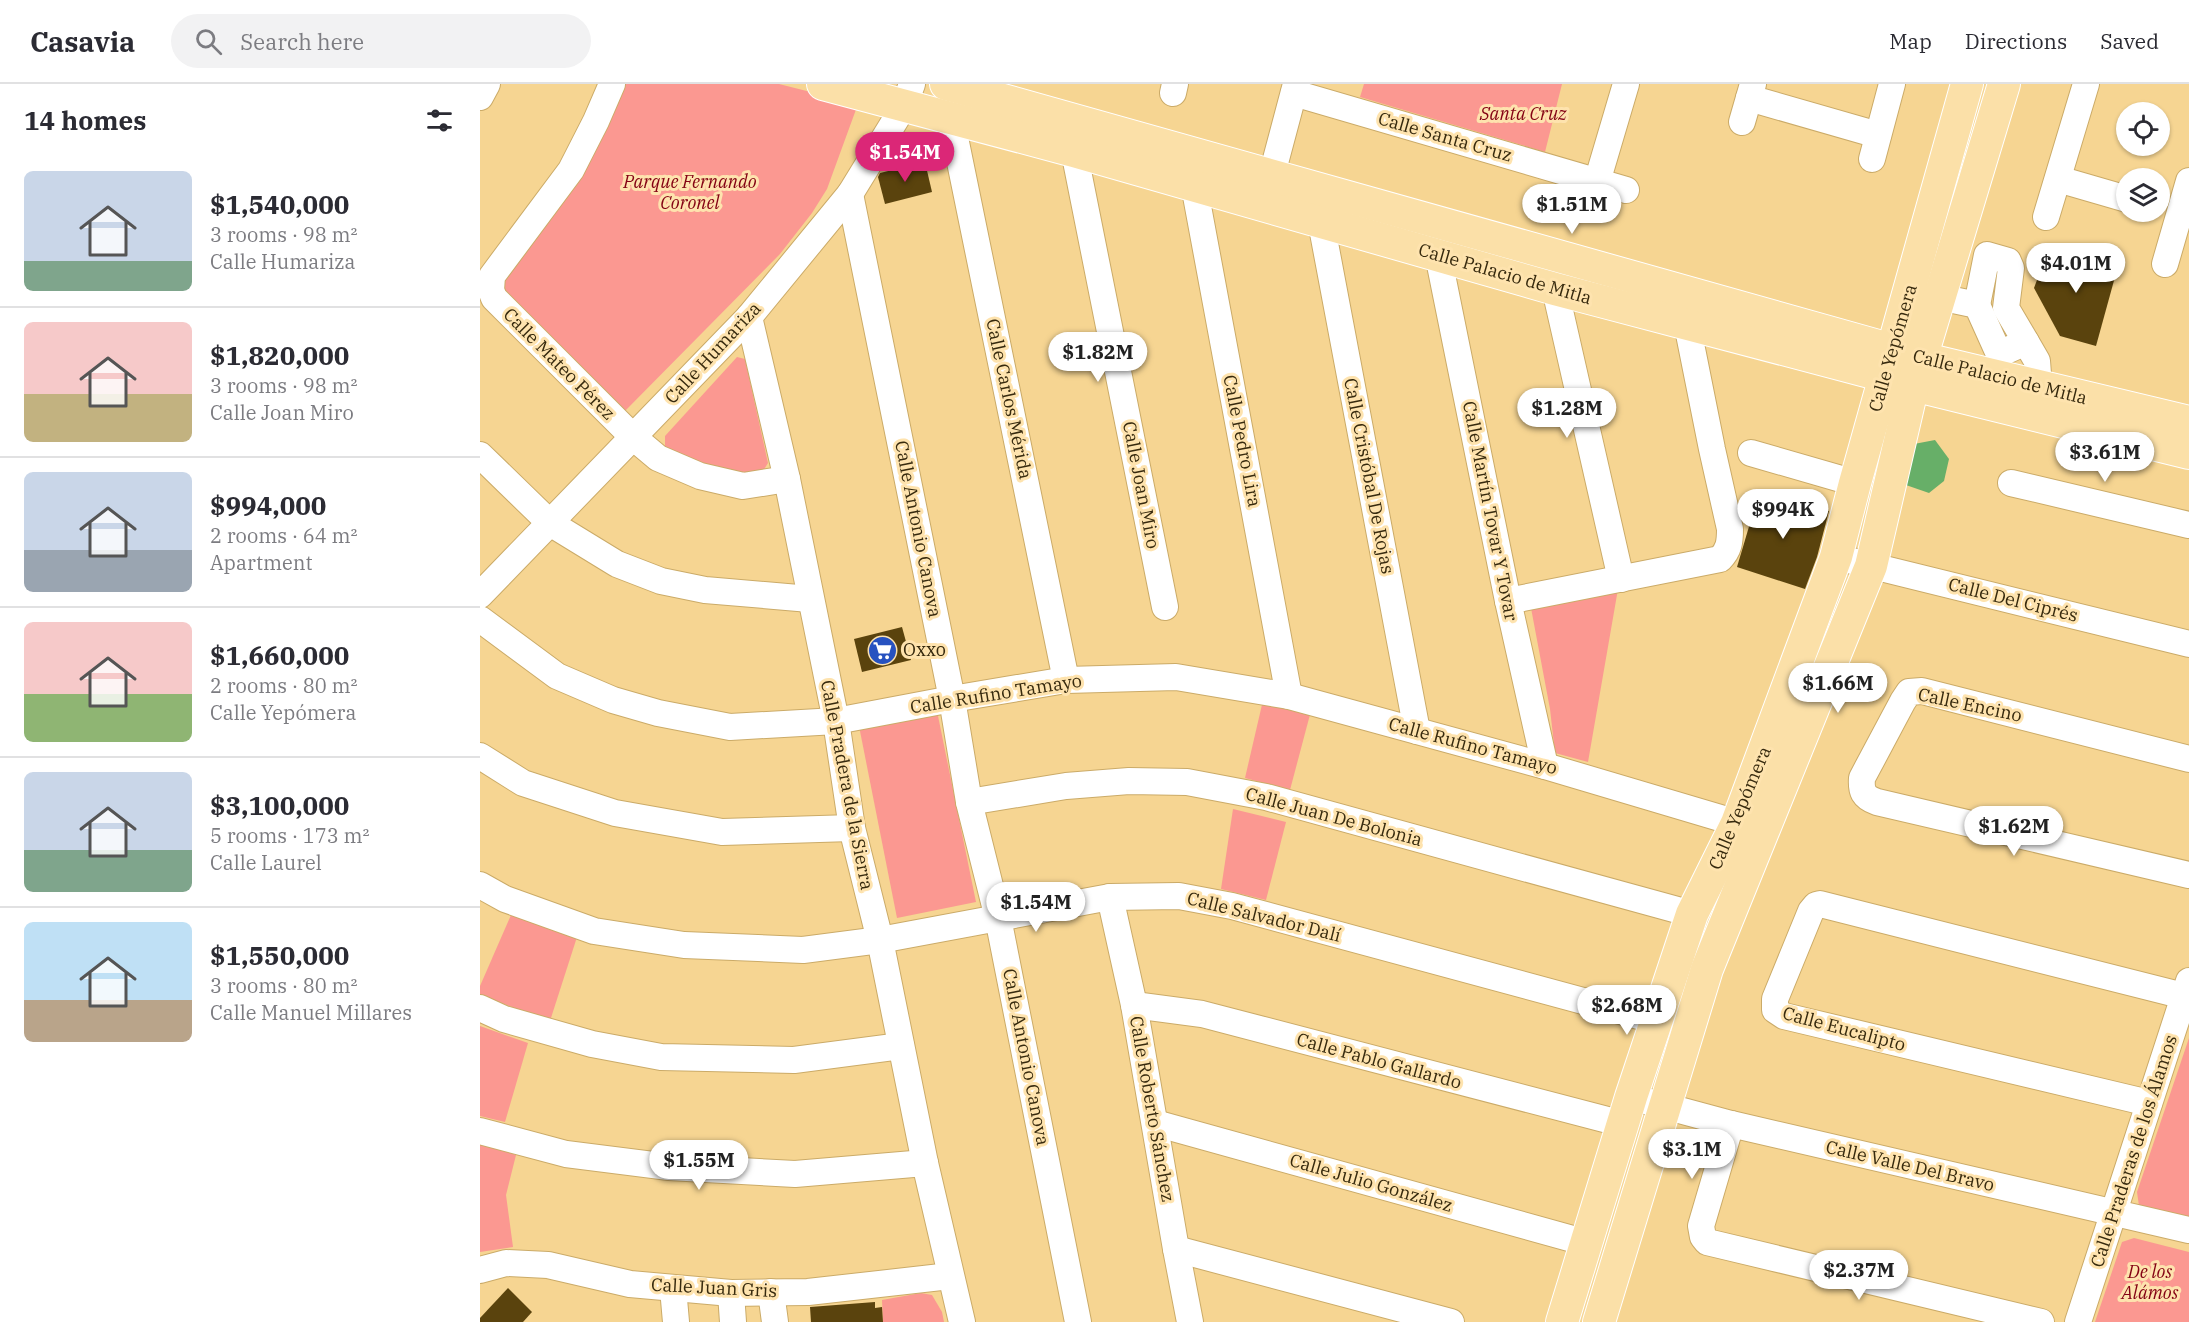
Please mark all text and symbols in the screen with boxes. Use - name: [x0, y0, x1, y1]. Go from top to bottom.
- search box: [171, 14, 591, 68]
- text: Casavia: [30, 23, 135, 60]
- icon: search: [192, 25, 225, 58]
- text: Search here: [240, 27, 364, 56]
- text: Map: [1889, 27, 1932, 55]
- text: Directions: [1965, 27, 2067, 55]
- text: Saved: [2100, 27, 2159, 55]
- park label: Santa Cruz: [1479, 102, 1567, 125]
- map controls: [2116, 102, 2170, 222]
- button: locate: [2116, 102, 2170, 156]
- text: 14 homes: [24, 103, 146, 137]
- icon: filters: [423, 104, 456, 137]
- street label: Calle Santa Cruz: [1376, 106, 1515, 167]
- pin: $1.54M: [856, 132, 954, 183]
- text: $1.54M: [869, 138, 941, 165]
- button: layers: [2116, 168, 2170, 222]
- park label: Parque Fernando Coronel: [622, 170, 757, 214]
- pin: $1.51M: [1523, 184, 1621, 235]
- text: $1,540,000: [210, 187, 349, 221]
- text: $1.51M: [1536, 190, 1608, 217]
- icon: home: [72, 195, 144, 267]
- text: 3 rooms · 98 m²: [210, 221, 357, 248]
- street label: Calle Palacio de Mitla: [1416, 238, 1594, 309]
- pin: $4.01M: [2027, 243, 2125, 294]
- text: Calle Humariza: [210, 248, 355, 275]
- text: $4.01M: [2040, 249, 2112, 276]
- street label: Calle Yepómera: [1863, 281, 1922, 414]
- street label: Calle Humariza: [660, 297, 766, 408]
- street label: Calle Mateo Pérez: [499, 303, 620, 424]
- street label: Calle Carlos Mérida: [981, 317, 1038, 481]
- pin: $1.82M: [1049, 332, 1147, 383]
- text: $1,820,000: [210, 338, 349, 372]
- text: $1.82M: [1062, 338, 1134, 365]
- street label: Calle Palacio de Mitla: [1910, 344, 2090, 409]
- icon: home: [72, 346, 144, 418]
- text: 3 rooms · 98 m²: [210, 372, 357, 399]
- street label: Calle Pedro Lira: [1218, 373, 1267, 509]
- street label: Calle Cristóbal De Rojas: [1339, 376, 1400, 576]
- pin: $1.28M: [1518, 388, 1616, 439]
- text: $1.28M: [1531, 394, 1603, 421]
- text: Calle Joan Miro: [210, 399, 354, 426]
- street label: Calle Martín Tovar Y Tovar: [1458, 399, 1523, 623]
- street label: Calle Joan Miro: [1118, 419, 1165, 551]
- pin: $3.61M: [2056, 432, 2154, 483]
- street label: Calle Antonio Canova: [890, 438, 947, 620]
- text: $3.61M: [2069, 438, 2141, 465]
- text: $994,000: [210, 488, 326, 522]
- pin: $994K: [1741, 489, 1825, 540]
- text: $994K: [1751, 495, 1815, 522]
- icon: home: [72, 496, 144, 568]
- text: 2 rooms · 64 m²: [210, 522, 357, 549]
- text: Apartment: [210, 549, 313, 576]
- street label: Calle Del Ciprés: [1946, 572, 2080, 627]
- supermarket icon: Oxxo: [866, 634, 898, 666]
- text: $1,660,000: [210, 638, 349, 672]
- place label: Oxxo: [903, 638, 946, 661]
- icon: home: [72, 646, 144, 718]
- pin: $1.66M: [1789, 663, 1887, 714]
- street label: Calle Rufino Tamayo: [908, 669, 1083, 718]
- text: $1.66M: [1802, 669, 1874, 696]
- text: 2 rooms · 80 m²: [210, 672, 357, 699]
- street label: Calle Pradera de la Sierra: [816, 678, 879, 892]
- street label: Calle Encino: [1916, 682, 2024, 727]
- text: Calle Yepómera: [210, 699, 356, 726]
- street label: Calle Rufino Tamayo: [1386, 712, 1560, 779]
- street label: Calle Yepómera: [1703, 743, 1776, 873]
- street label: Calle Juan De Bolonia: [1243, 782, 1425, 851]
- text: $3,100,000: [210, 788, 349, 822]
- icon: home: [72, 796, 144, 868]
- pin: $1.62M: [1965, 806, 2063, 857]
- text: $1.62M: [1978, 812, 2050, 839]
- text: 5 rooms · 173 m²: [210, 822, 369, 849]
- text: Calle Laurel: [210, 849, 322, 876]
- pin: $1.54M: [987, 882, 1085, 933]
- street label: Calle Salvador Dalí: [1185, 886, 1344, 947]
- text: $1.54M: [1000, 888, 1072, 915]
- text: $1,550,000: [210, 938, 349, 972]
- icon: home: [72, 946, 144, 1018]
- street label: Calle Antonio Canova: [998, 966, 1055, 1148]
- text: 3 rooms · 80 m²: [210, 972, 357, 999]
- pin: $2.68M: [1578, 985, 1676, 1036]
- text: $2.68M: [1591, 991, 1663, 1018]
- text: Calle Manuel Millares: [210, 999, 412, 1026]
- street label: Calle Eucalipto: [1780, 1001, 1908, 1056]
- street label: Calle Roberto Sánchez: [1125, 1014, 1180, 1204]
- street label: Calle Pablo Gallardo: [1294, 1027, 1464, 1094]
- street label: Calle Praderas de los Álamos: [2085, 1032, 2182, 1270]
- pin: $3.1M: [1650, 1129, 1734, 1180]
- text: $3.1M: [1662, 1135, 1722, 1162]
- street label: Calle Valle Del Bravo: [1824, 1135, 1997, 1196]
- pin: $1.55M: [650, 1140, 748, 1191]
- text: $1.55M: [663, 1146, 735, 1173]
- street label: Calle Julio González: [1287, 1148, 1455, 1217]
- pin: $2.37M: [1810, 1250, 1908, 1301]
- text: $2.37M: [1823, 1256, 1895, 1283]
- park label: De los Alámos: [2121, 1260, 2179, 1304]
- street label: Calle Juan Gris: [650, 1273, 778, 1302]

